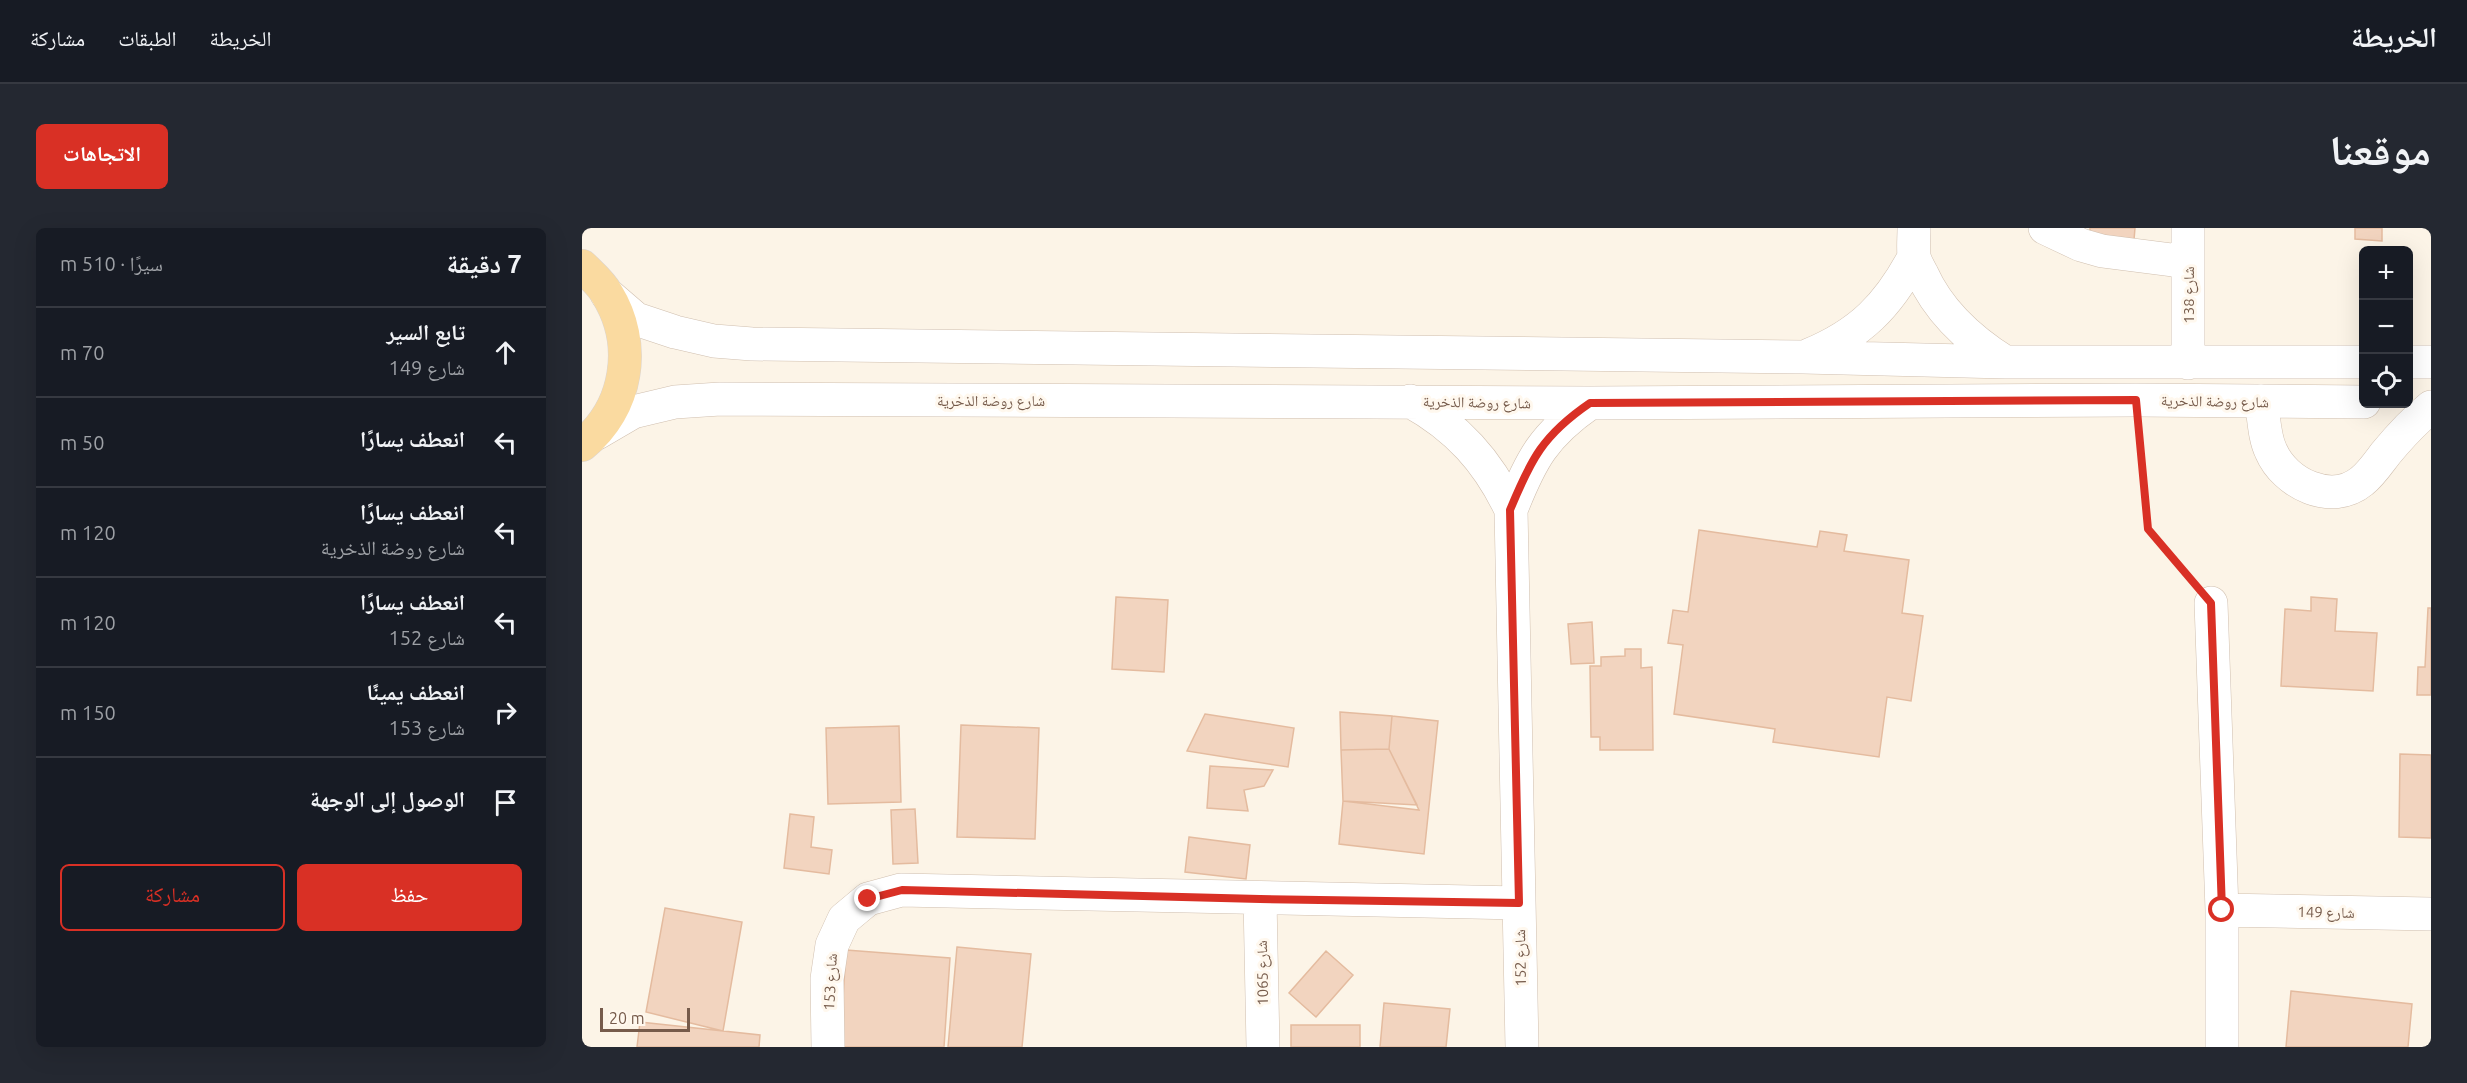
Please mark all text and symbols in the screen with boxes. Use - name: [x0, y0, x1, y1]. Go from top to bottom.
- text: الخريطة: [2351, 21, 2437, 52]
- text: مشاركة: [30, 26, 85, 50]
- text: الطبقات: [118, 26, 177, 50]
- text: الخريطة: [210, 26, 271, 50]
- button: الاتجاهات: [36, 124, 168, 189]
- text: موقعنا: [2330, 126, 2431, 173]
- map controls: [2359, 246, 2413, 408]
- button: +: [2359, 246, 2413, 300]
- text: 7 دقيقة: [447, 249, 522, 278]
- text: سيرًا · 510 m: [60, 252, 163, 275]
- street label: شارع 138: [2180, 266, 2199, 324]
- button: −: [2359, 300, 2413, 354]
- text: تابع السير: [386, 319, 465, 344]
- icon: ahead: [489, 336, 522, 369]
- text: 70 m: [60, 341, 104, 364]
- button: locate: [2359, 354, 2413, 408]
- text: شارع 149: [389, 356, 465, 379]
- street label: شارع روضة الذخرية: [937, 392, 1045, 411]
- street label: شارع روضة الذخرية: [2161, 392, 2269, 412]
- street label: شارع روضة الذخرية: [1423, 393, 1531, 413]
- text: انعطف يسارًا: [360, 426, 465, 451]
- icon: left: [489, 426, 522, 459]
- text: 50 m: [60, 431, 104, 454]
- text: انعطف يسارًا: [360, 499, 465, 524]
- icon: left: [489, 516, 522, 549]
- text: 120 m: [60, 521, 116, 544]
- text: شارع روضة الذخرية: [321, 536, 465, 559]
- text: انعطف يسارًا: [360, 589, 465, 614]
- icon: left: [489, 606, 522, 639]
- text: 120 m: [60, 611, 116, 634]
- text: شارع 152: [389, 626, 465, 649]
- text: انعطف يمينًا: [366, 679, 465, 704]
- icon: right: [489, 696, 522, 729]
- text: 150 m: [60, 701, 116, 724]
- text: شارع 153: [389, 716, 465, 739]
- text: الوصول إلى الوجهة: [310, 786, 465, 811]
- icon: arrive: [489, 786, 522, 819]
- button: مشاركة: [60, 864, 285, 931]
- button: حفظ: [297, 864, 522, 931]
- route end: [854, 885, 880, 911]
- route start: [2208, 896, 2234, 922]
- street label: شارع 149: [2297, 903, 2355, 923]
- street label: شارع 152: [1511, 929, 1531, 987]
- street label: شارع 1065: [1253, 940, 1273, 1006]
- street label: شارع 153: [820, 953, 842, 1011]
- scale bar: [600, 1005, 690, 1032]
- text: 20 m: [609, 1009, 645, 1027]

